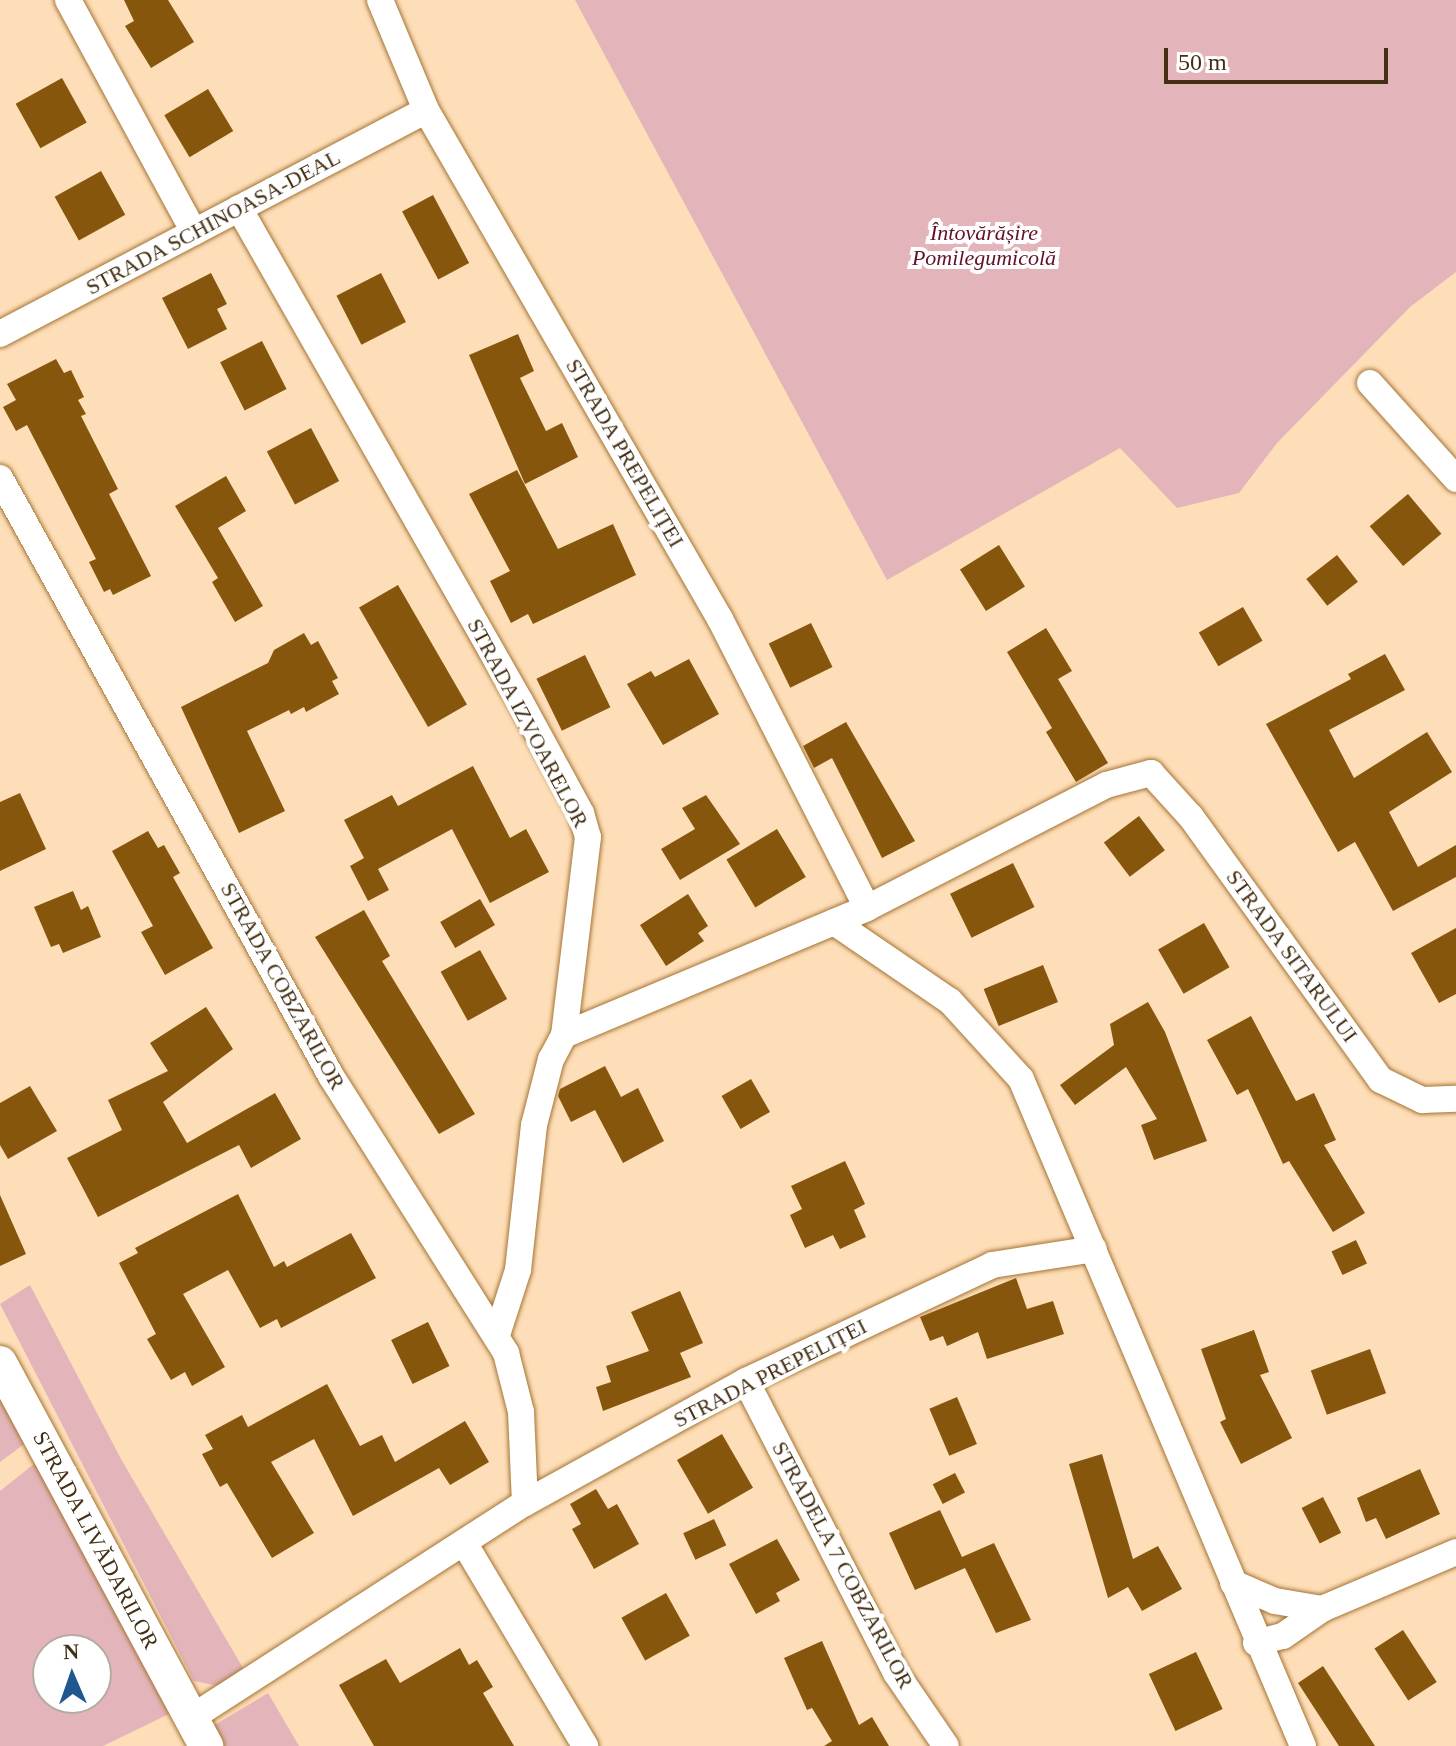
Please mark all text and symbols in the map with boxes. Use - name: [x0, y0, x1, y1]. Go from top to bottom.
- scale bar: [1168, 32, 1392, 82]
- text: 50 m: [1178, 49, 1227, 75]
- street label: STRADA SCHINOASA-DEAL: [81, 143, 345, 301]
- park label: Întovărășire Pomilegumicolă: [912, 219, 1056, 270]
- street label: STRADA PREPELIȚEI: [560, 354, 690, 552]
- street label: STRADA IZVOARELOR: [461, 613, 595, 833]
- street label: STRADA SITARULUI: [1220, 864, 1364, 1048]
- street label: STRADA COBZARILOR: [215, 877, 351, 1095]
- street label: STRADA PREPELIȚEI: [668, 1313, 872, 1433]
- street label: STRADA LIVĂDARILOR: [27, 1426, 165, 1654]
- street label: STRADELA 7 COBZARILOR: [766, 1436, 920, 1694]
- north arrow: [32, 1634, 112, 1714]
- text: N: [63, 1639, 80, 1664]

